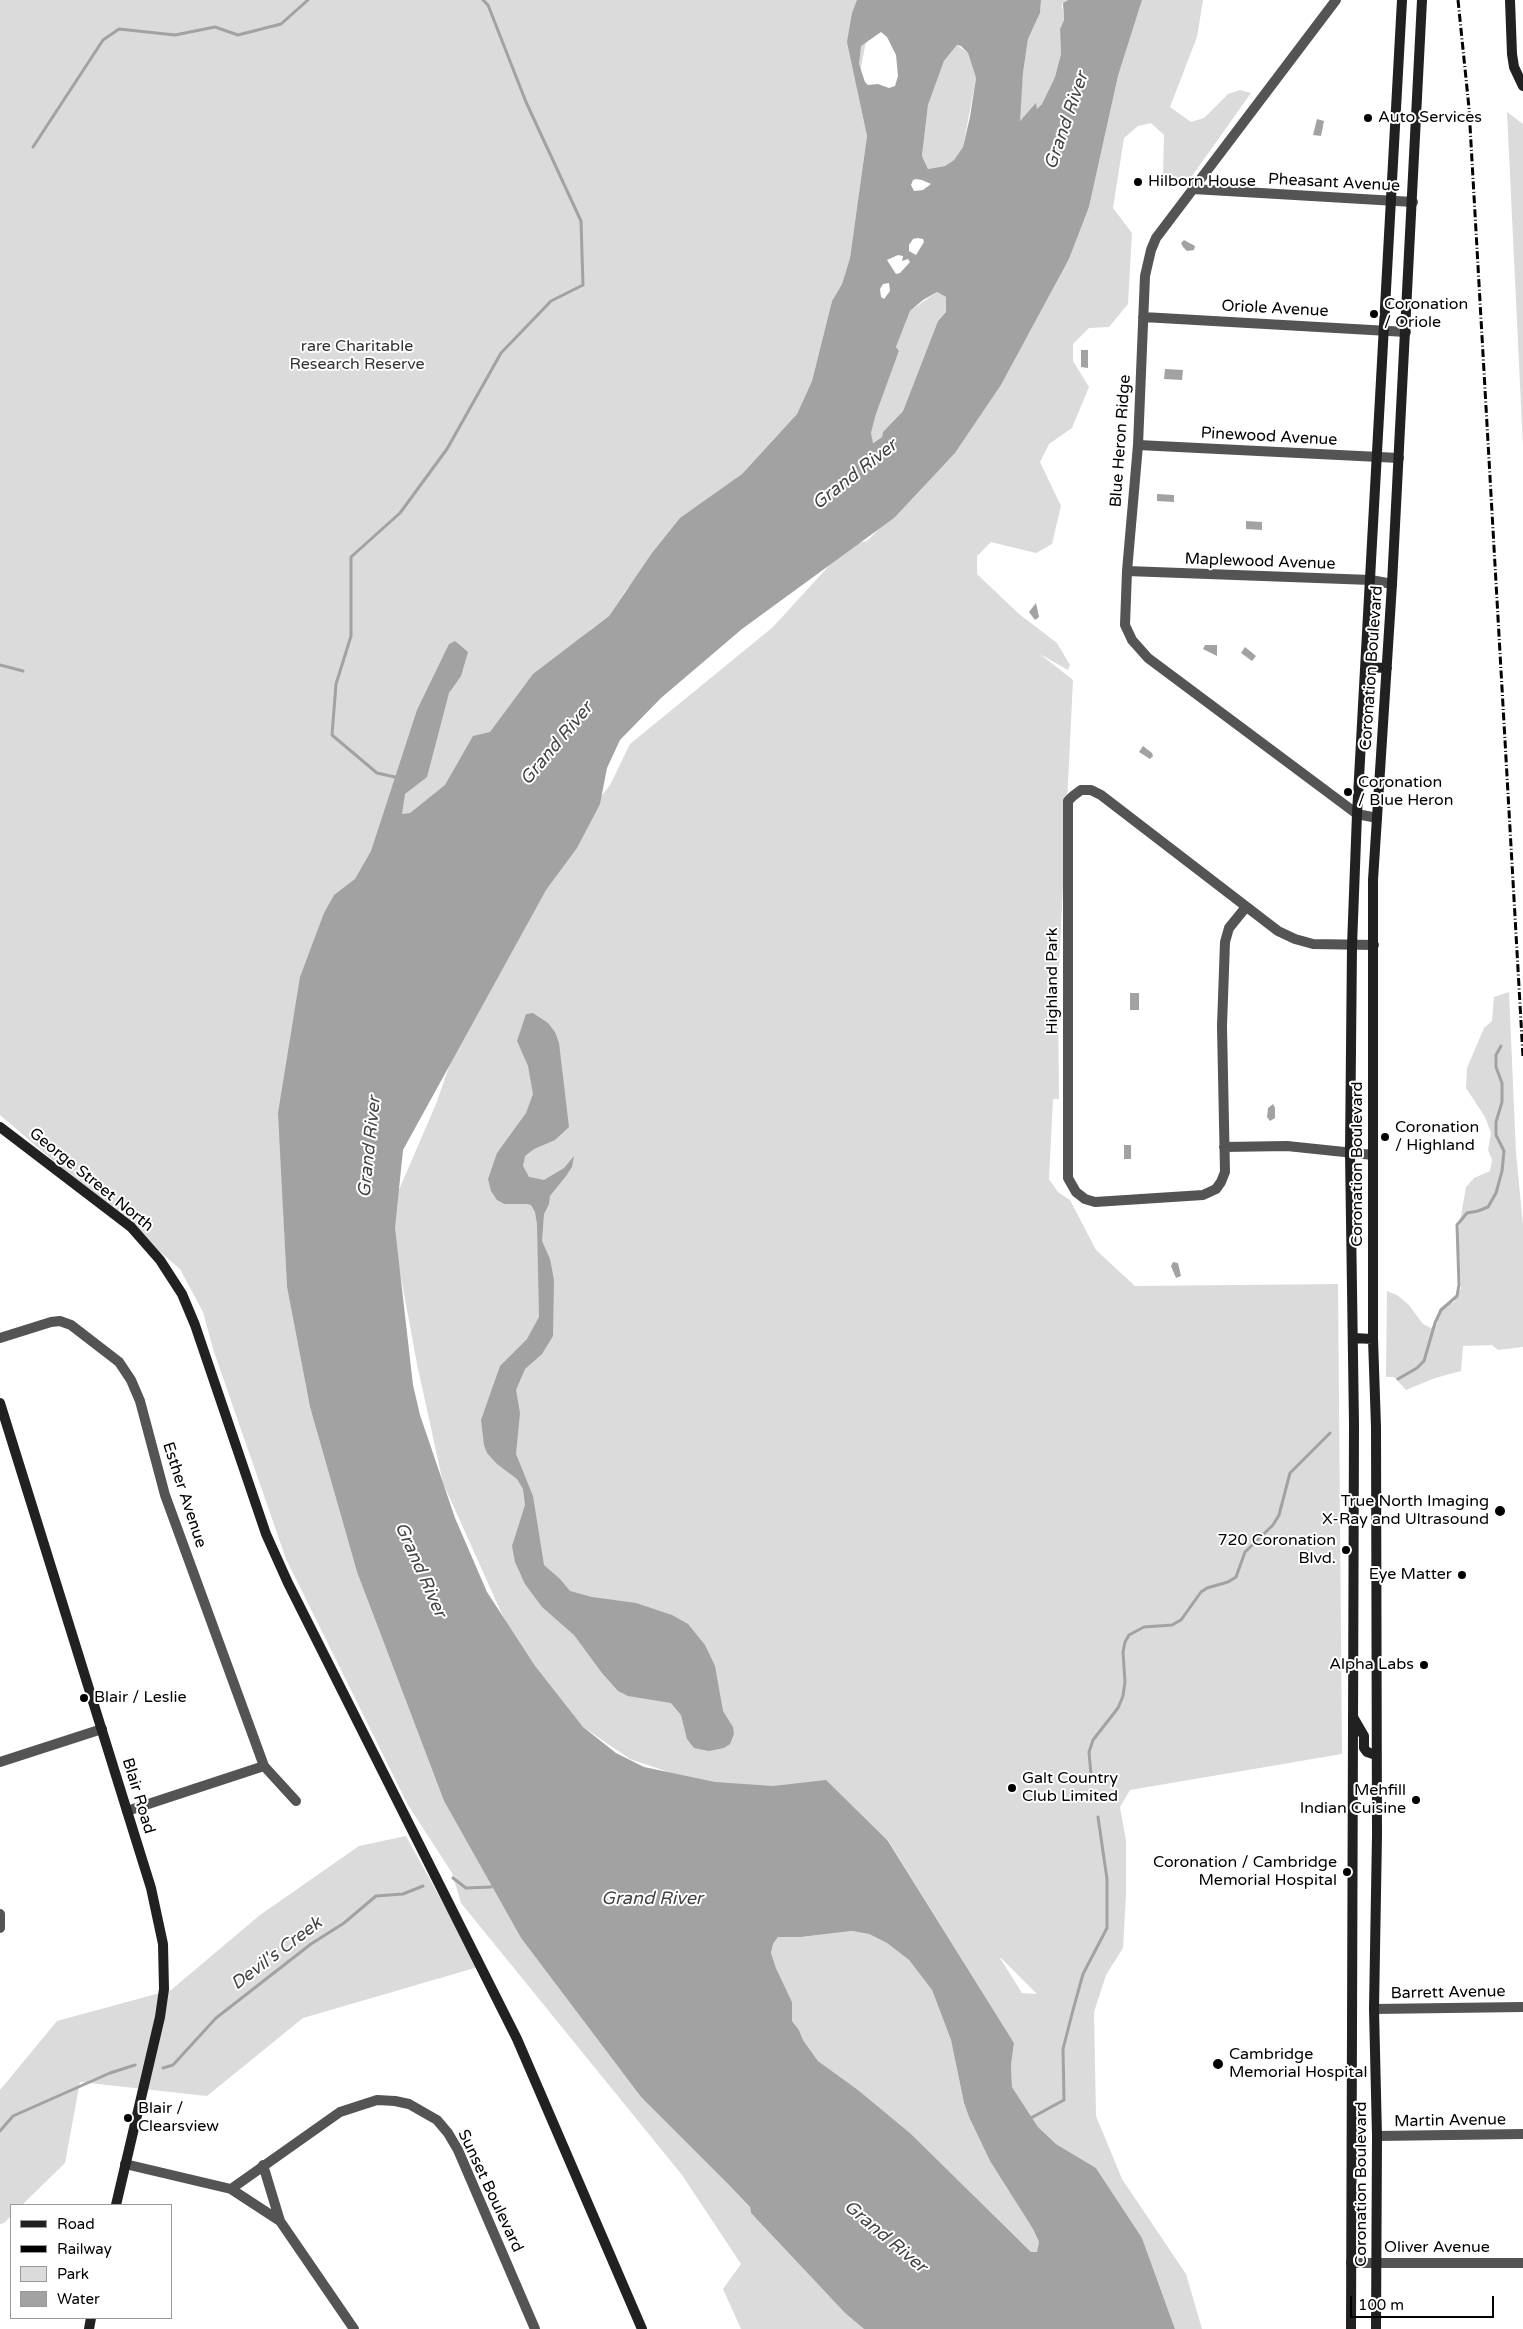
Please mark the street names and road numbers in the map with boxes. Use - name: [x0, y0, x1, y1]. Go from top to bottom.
- street label: Pheasant Avenue: [1267, 170, 1401, 196]
- street label: Oriole Avenue: [1221, 297, 1329, 321]
- street label: Blue Heron Ridge: [1107, 374, 1135, 508]
- street label: Pinewood Avenue: [1200, 424, 1338, 450]
- street label: Maplewood Avenue: [1184, 550, 1336, 574]
- street label: Coronation Boulevard: [1357, 585, 1387, 751]
- street label: Highland Park: [1043, 928, 1063, 1034]
- street label: Coronation Boulevard: [1348, 1081, 1368, 1247]
- street label: George Street North: [25, 1124, 157, 1236]
- street label: Esther Avenue: [158, 1440, 210, 1550]
- street label: Blair Road: [117, 1756, 159, 1836]
- street label: Barrett Avenue: [1390, 1982, 1506, 2004]
- street label: Coronation Boulevard: [1352, 2101, 1372, 2267]
- street label: Martin Avenue: [1394, 2110, 1506, 2132]
- street label: Sunset Boulevard: [453, 2127, 527, 2255]
- street label: Oliver Avenue: [1384, 2238, 1490, 2258]

